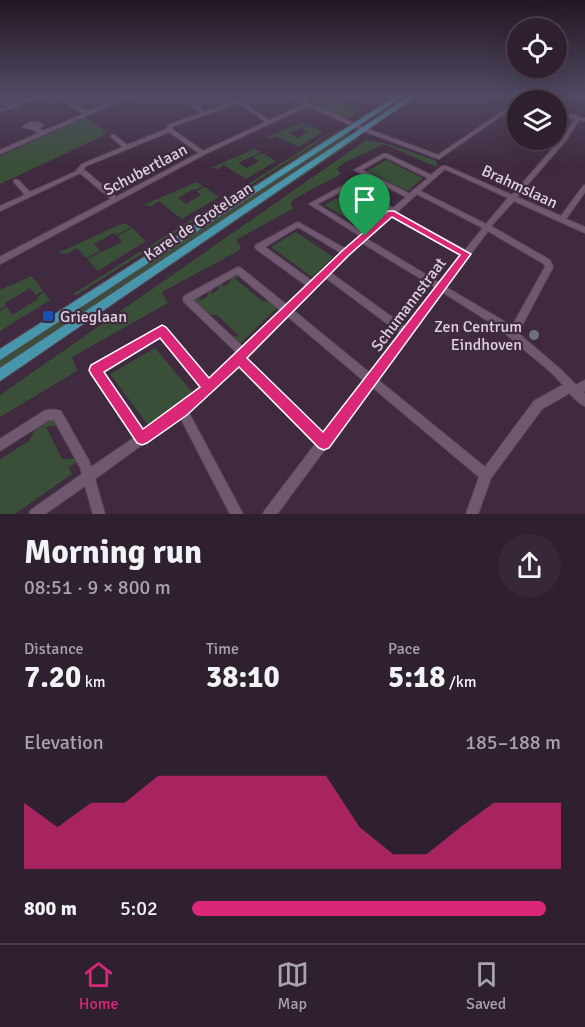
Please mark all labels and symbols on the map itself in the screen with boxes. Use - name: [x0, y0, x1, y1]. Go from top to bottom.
- street label: Schubertlaan: [100, 139, 191, 200]
- street label: Brahmslaan: [478, 161, 561, 213]
- pin: [339, 174, 390, 236]
- street label: Karel de Grotelaan: [140, 178, 257, 266]
- street label: Schumannstraat: [367, 253, 451, 355]
- place label: Grieglaan: [60, 307, 127, 327]
- marker: Grieglaan: [41, 309, 55, 323]
- place label: Zen Centrum Eindhoven: [434, 317, 522, 355]
- marker: Zen Centrum Eindhoven: [527, 328, 541, 342]

